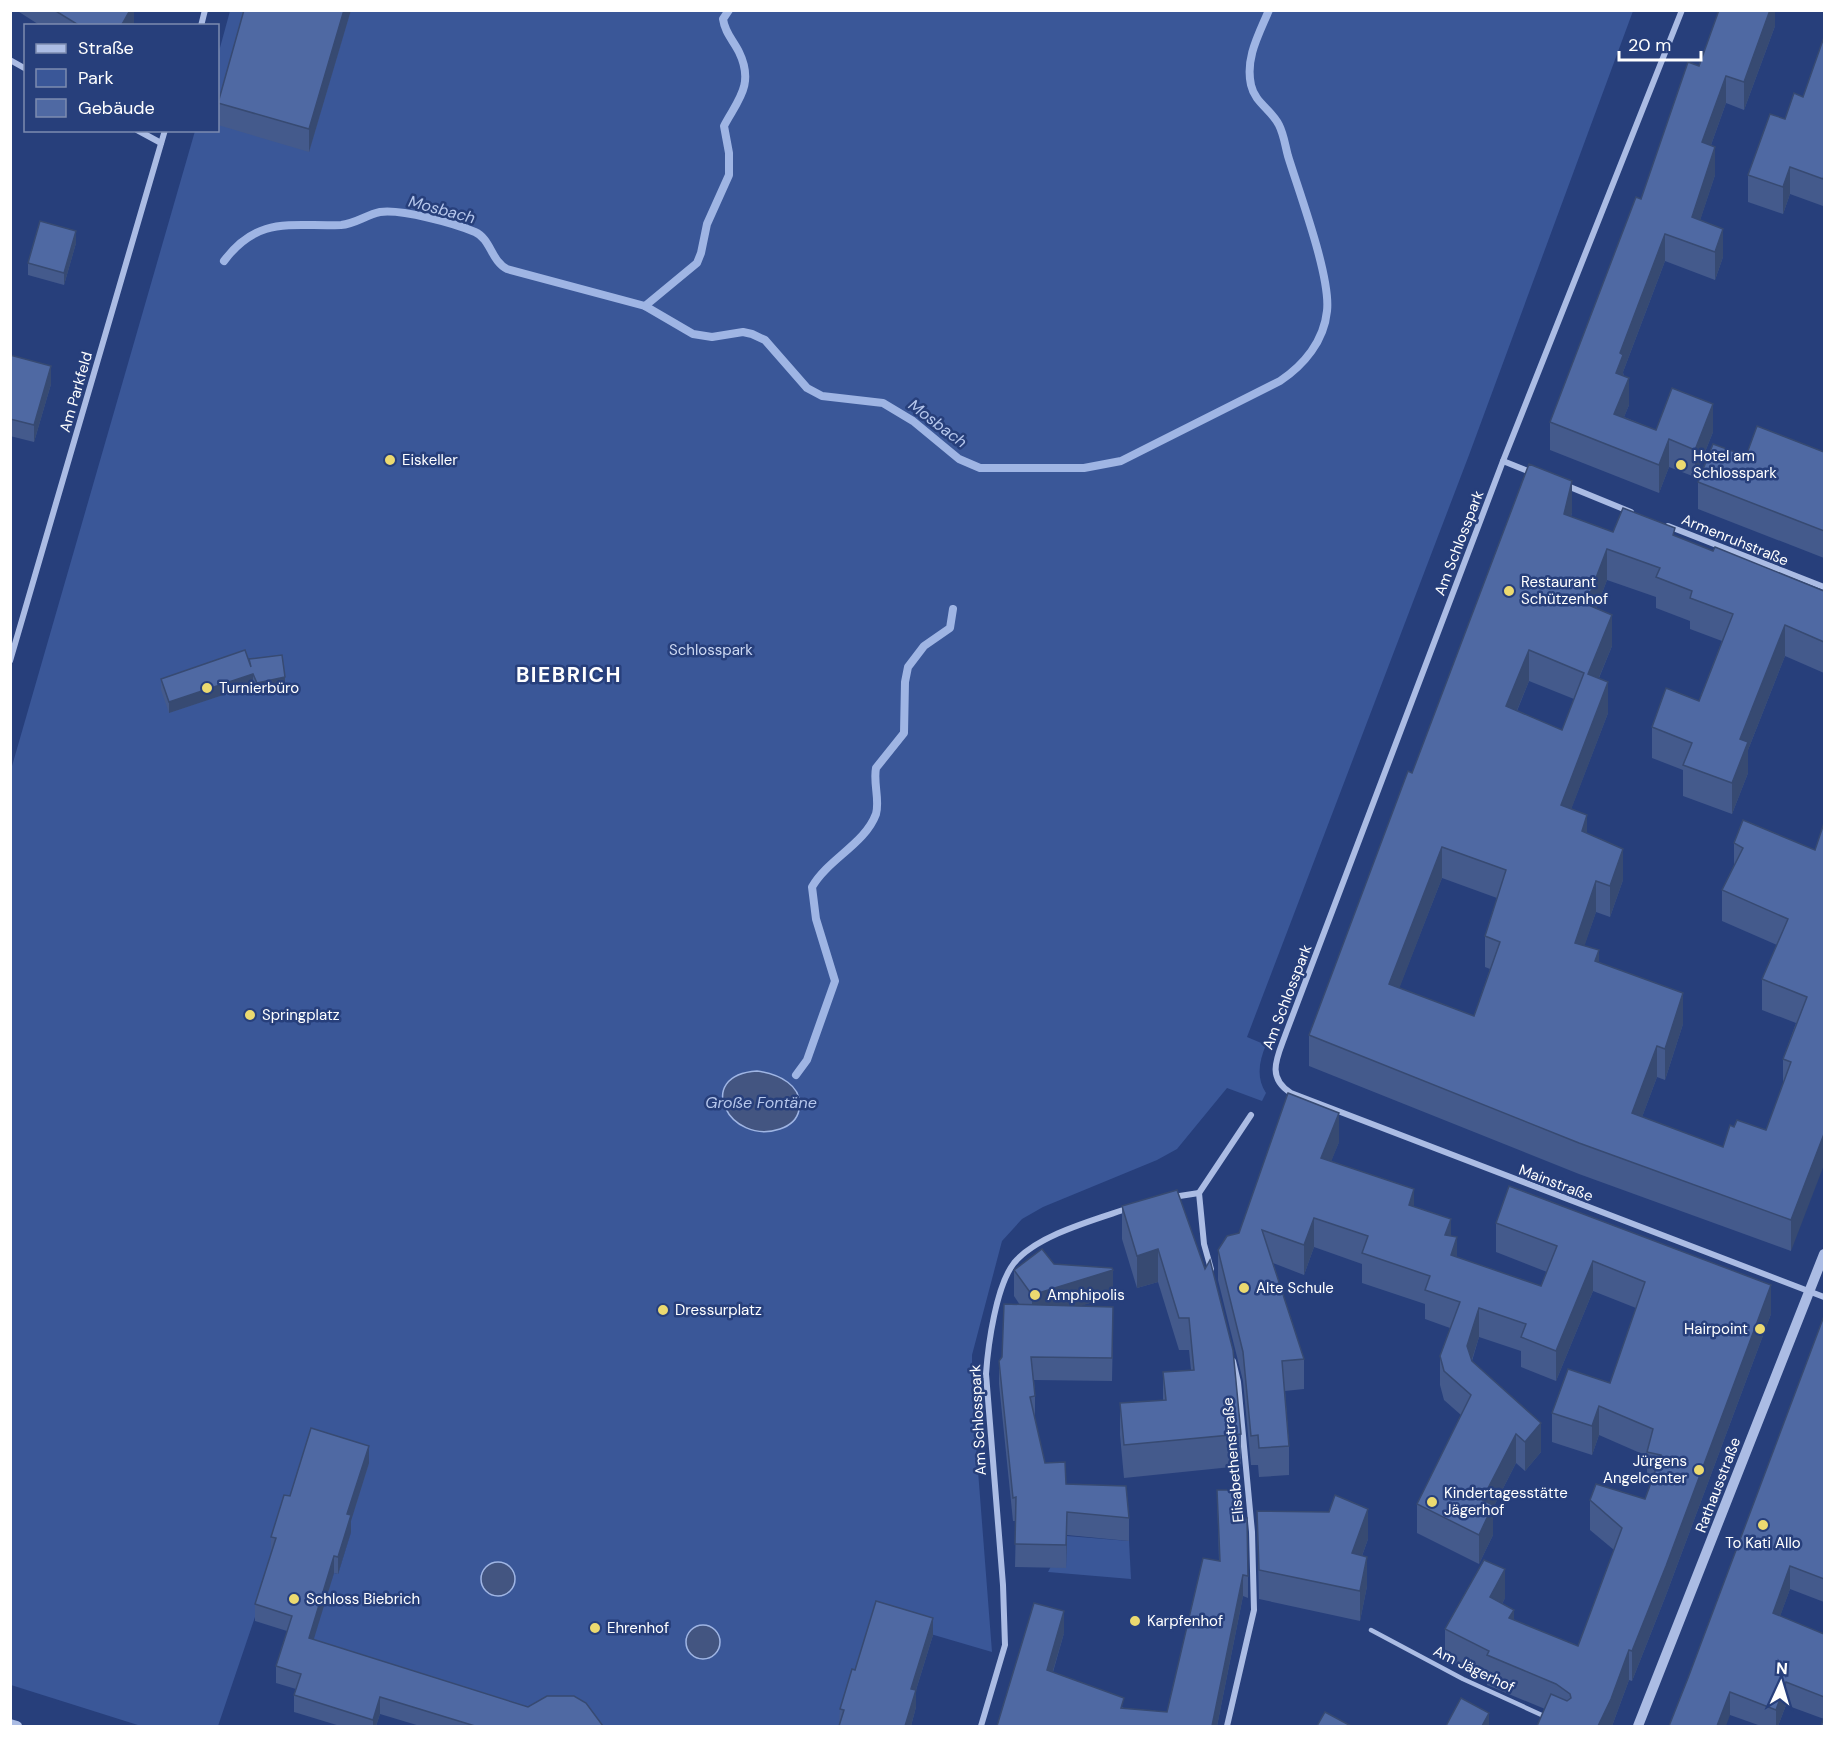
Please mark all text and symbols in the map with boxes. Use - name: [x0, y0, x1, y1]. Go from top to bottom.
- legend: [24, 24, 219, 132]
- scale bar: [1619, 24, 1702, 62]
- text: 20 m: [1628, 33, 1671, 57]
- text: Straße: [78, 36, 134, 60]
- text: Park: [78, 66, 114, 90]
- text: Gebäude: [78, 96, 155, 120]
- water label: Mosbach: [406, 191, 478, 228]
- street label: Am Parkfeld: [55, 349, 97, 435]
- water label: Mosbach: [904, 394, 971, 452]
- place label: Hotel am Schlosspark: [1693, 446, 1777, 483]
- place label: Eiskeller: [402, 450, 458, 470]
- marker: Eiskeller: [383, 453, 397, 467]
- marker: Hotel am Schlosspark: [1674, 458, 1688, 472]
- street label: Am Schlosspark: [1430, 487, 1488, 598]
- street label: Armenruhstraße: [1678, 509, 1792, 571]
- place label: Restaurant Schützenhof: [1521, 572, 1608, 609]
- marker: Restaurant Schützenhof: [1502, 584, 1516, 598]
- park label: Schlosspark: [669, 640, 753, 660]
- district label: BIEBRICH: [516, 661, 622, 689]
- place label: Turnierbüro: [219, 678, 299, 698]
- marker: Turnierbüro: [200, 681, 214, 695]
- street label: Am Schlosspark: [1258, 941, 1316, 1052]
- place label: Springplatz: [262, 1005, 340, 1025]
- marker: Springplatz: [243, 1008, 257, 1022]
- water label: Große Fontäne: [705, 1092, 817, 1113]
- street label: Mainstraße: [1516, 1160, 1596, 1206]
- place label: Alte Schule: [1256, 1278, 1334, 1298]
- marker: Alte Schule: [1237, 1281, 1251, 1295]
- place label: Amphipolis: [1047, 1285, 1125, 1305]
- marker: Amphipolis: [1028, 1288, 1042, 1302]
- place label: Dressurplatz: [675, 1300, 762, 1320]
- marker: Dressurplatz: [656, 1303, 670, 1317]
- place label: Hairpoint: [1684, 1319, 1748, 1339]
- marker: Hairpoint: [1753, 1322, 1767, 1336]
- street label: Am Schlosspark: [965, 1364, 991, 1476]
- street label: Elisabethenstraße: [1218, 1397, 1248, 1523]
- street label: Rathausstraße: [1691, 1435, 1745, 1535]
- place label: Jürgens Angelcenter: [1603, 1451, 1687, 1488]
- marker: Jürgens Angelcenter: [1692, 1463, 1706, 1477]
- place label: Kindertagesstätte Jägerhof: [1444, 1483, 1568, 1520]
- marker: Kindertagesstätte Jägerhof: [1425, 1495, 1439, 1509]
- marker: To Kati Allo: [1756, 1518, 1770, 1532]
- place label: To Kati Allo: [1725, 1533, 1801, 1553]
- place label: Schloss Biebrich: [306, 1589, 420, 1609]
- marker: Schloss Biebrich: [287, 1592, 301, 1606]
- place label: Karpfenhof: [1147, 1611, 1223, 1631]
- marker: Karpfenhof: [1128, 1614, 1142, 1628]
- place label: Ehrenhof: [607, 1618, 669, 1638]
- marker: Ehrenhof: [588, 1621, 602, 1635]
- street label: Am Jägerhof: [1430, 1641, 1518, 1697]
- north arrow: [1751, 1653, 1811, 1713]
- text: N: [1775, 1658, 1789, 1679]

